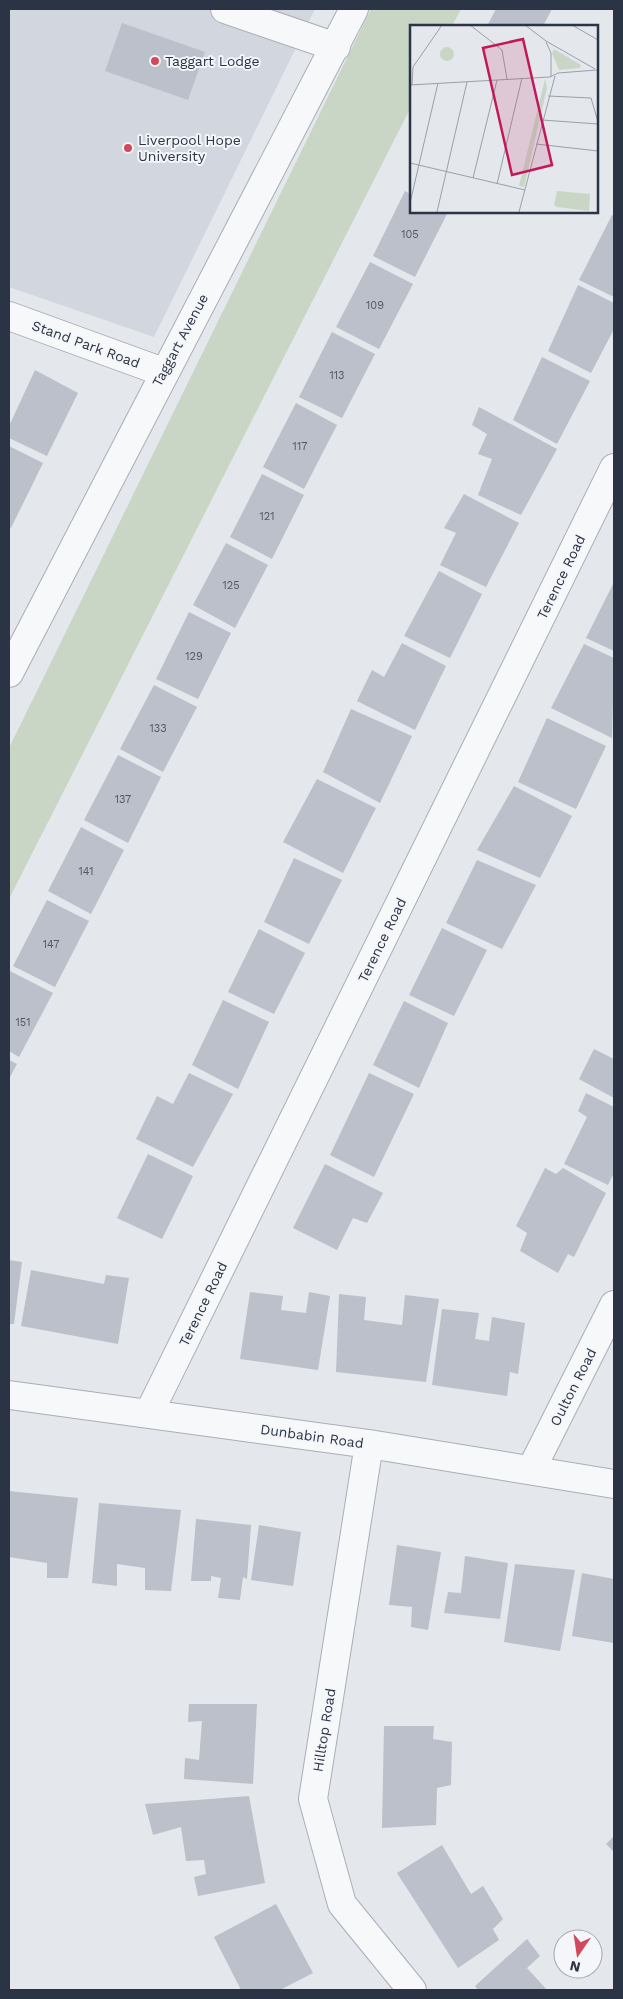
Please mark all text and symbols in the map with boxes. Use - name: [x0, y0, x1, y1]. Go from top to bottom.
- inset map: [410, 25, 598, 212]
- place label: Taggart Lodge: [165, 53, 260, 69]
- marker: Taggart Lodge: [149, 55, 161, 67]
- place label: Liverpool Hope University: [138, 132, 241, 164]
- marker: Liverpool Hope University: [122, 142, 134, 154]
- house number: 105: [401, 228, 419, 241]
- street label: Taggart Avenue: [149, 291, 211, 389]
- house number: 109: [366, 299, 384, 312]
- street label: Stand Park Road: [30, 317, 142, 371]
- house number: 113: [330, 369, 345, 382]
- house number: 117: [293, 440, 307, 453]
- house number: 121: [260, 510, 275, 523]
- street label: Terence Road: [534, 532, 588, 622]
- house number: 125: [222, 579, 240, 592]
- house number: 129: [185, 650, 203, 663]
- house number: 133: [149, 722, 167, 735]
- house number: 137: [115, 793, 131, 806]
- house number: 141: [78, 865, 94, 878]
- street label: Terence Road: [355, 895, 409, 985]
- house number: 147: [43, 938, 59, 951]
- house number: 151: [16, 1016, 30, 1029]
- street label: Terence Road: [176, 1259, 230, 1349]
- street label: Oulton Road: [547, 1346, 599, 1428]
- street label: Dunbabin Road: [259, 1421, 365, 1451]
- street label: Hilltop Road: [310, 1687, 338, 1773]
- north arrow: [553, 1929, 603, 1979]
- text: N: [568, 1958, 582, 1976]

